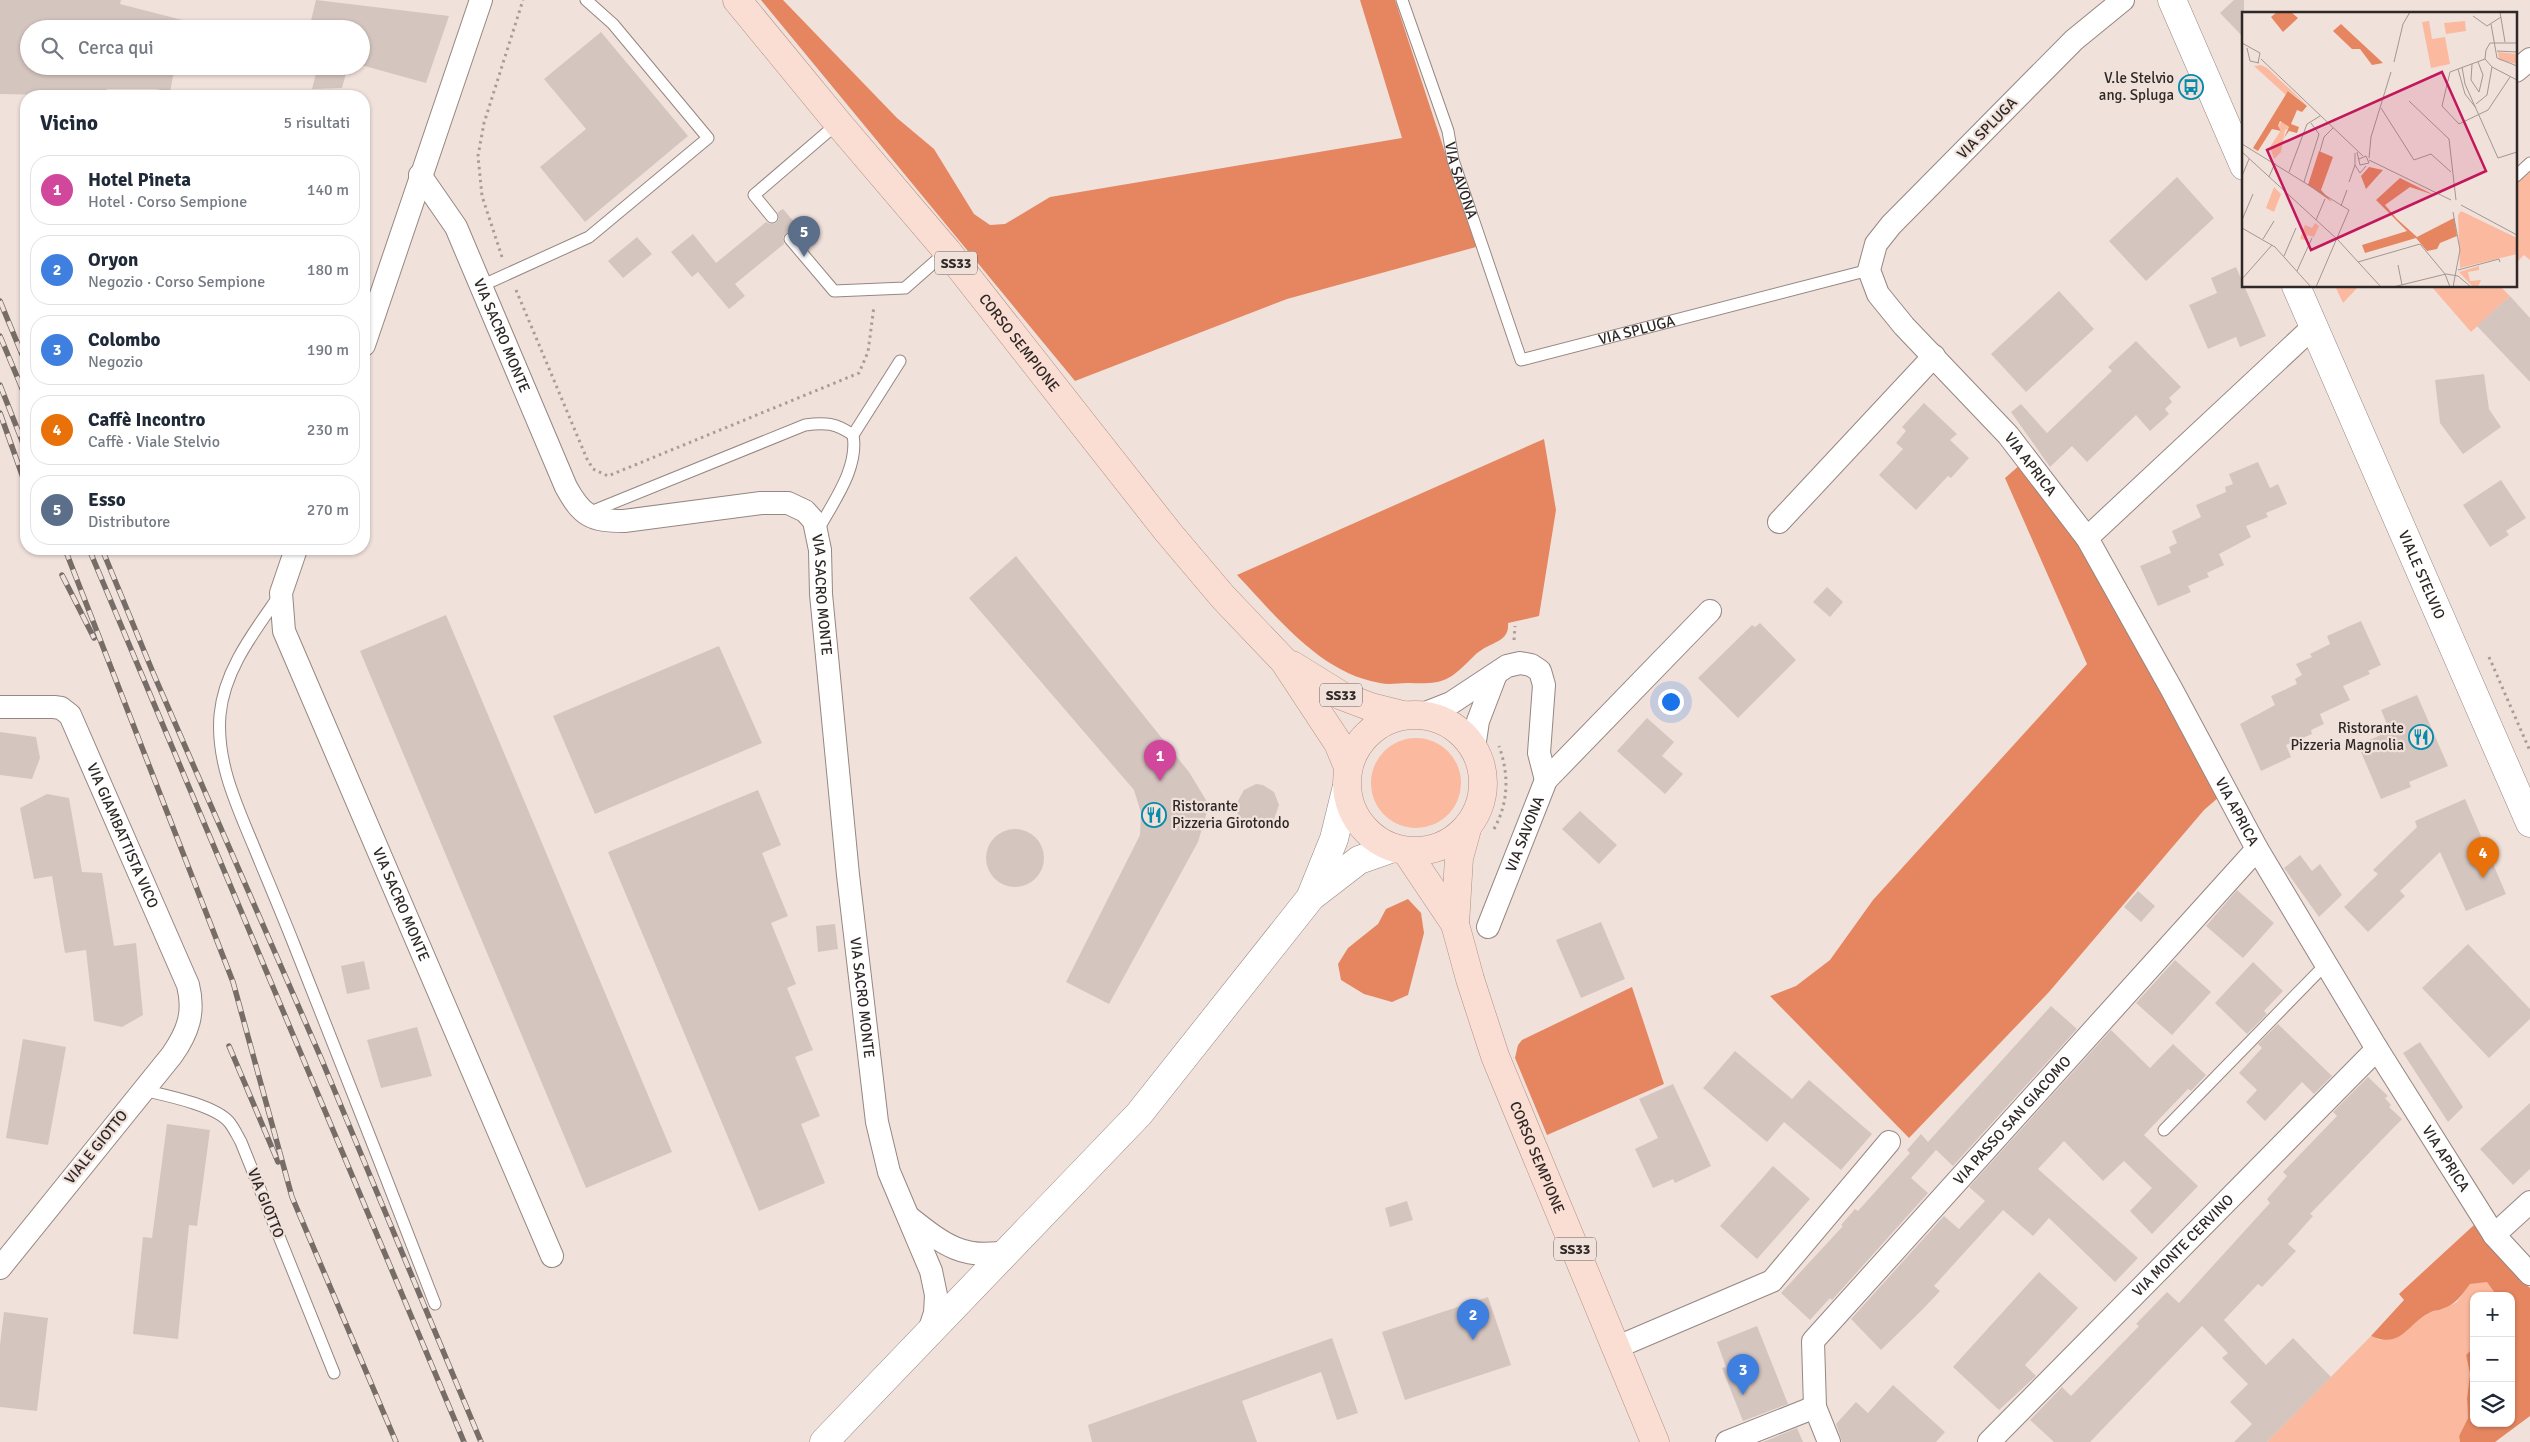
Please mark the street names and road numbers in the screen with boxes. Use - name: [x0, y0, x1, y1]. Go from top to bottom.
- street label: VIA SPLUGA: [1953, 94, 2021, 162]
- street label: VIA SAVONA: [1441, 140, 1481, 221]
- road number: SS33: [935, 252, 977, 274]
- street label: VIA SACRO MONTE: [470, 276, 534, 395]
- street label: CORSO SEMPIONE: [975, 290, 1063, 395]
- street label: VIA SPLUGA: [1596, 312, 1677, 349]
- street label: VIA APRICA: [2001, 429, 2060, 499]
- street label: VIALE STELVIO: [2395, 528, 2449, 622]
- street label: VIA SACRO MONTE: [808, 532, 836, 656]
- road number: SS33: [1320, 684, 1362, 706]
- street label: VIA GIAMBATTISTA VICO: [83, 760, 162, 911]
- street label: VIA APRICA: [2211, 774, 2263, 849]
- street label: VIA SAVONA: [1502, 793, 1548, 874]
- street label: VIA SACRO MONTE: [369, 845, 434, 964]
- street label: VIA SACRO MONTE: [846, 936, 878, 1059]
- street label: VIA PASSO SAN GIACOMO: [1950, 1052, 2075, 1188]
- street label: CORSO SEMPIONE: [1506, 1099, 1568, 1216]
- street label: VIALE GIOTTO: [61, 1106, 131, 1188]
- street label: VIA APRICA: [2418, 1122, 2473, 1195]
- street label: VIA GIOTTO: [244, 1165, 288, 1241]
- street label: VIA MONTE CERVINO: [2129, 1191, 2237, 1300]
- road number: SS33: [1554, 1238, 1596, 1260]

